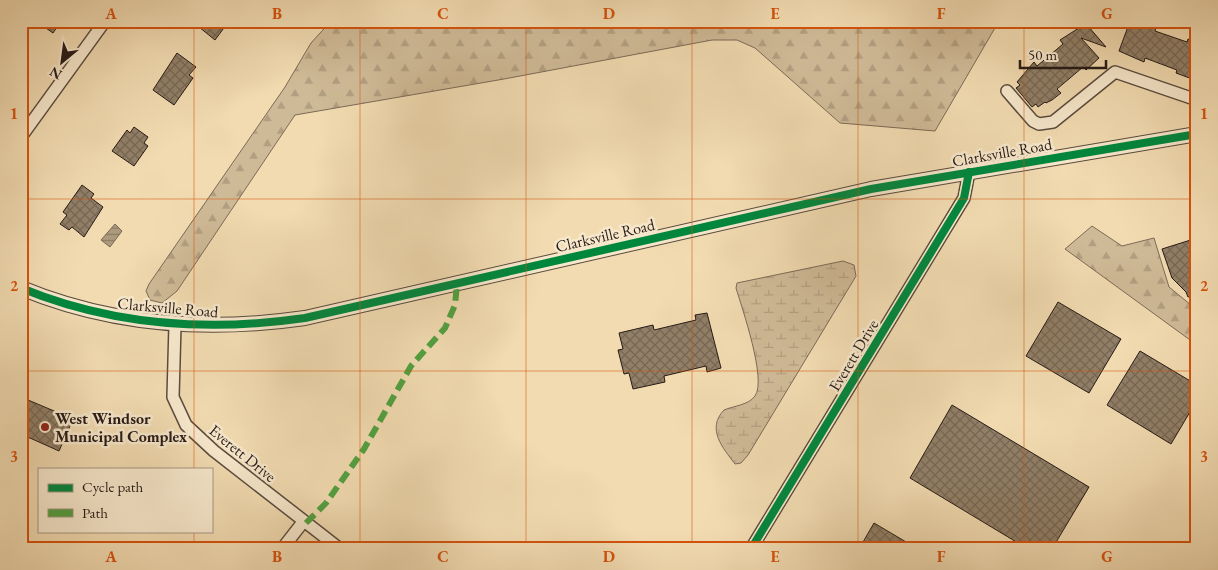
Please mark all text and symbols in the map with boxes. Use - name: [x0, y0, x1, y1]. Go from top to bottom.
- text: A: [104, 3, 117, 24]
- text: B: [272, 3, 282, 24]
- text: C: [437, 3, 449, 24]
- text: D: [603, 3, 615, 24]
- text: E: [770, 3, 780, 24]
- text: F: [937, 3, 946, 24]
- text: G: [1101, 3, 1113, 24]
- north arrow: [38, 38, 88, 88]
- scale bar: [1020, 38, 1107, 70]
- text: 50 m: [1028, 45, 1057, 64]
- text: N: [46, 62, 65, 84]
- text: 1: [10, 103, 18, 124]
- text: 1: [1200, 103, 1208, 124]
- street label: Clarksville Road: [950, 133, 1055, 172]
- street label: Clarksville Road: [553, 214, 658, 257]
- text: 2: [10, 275, 19, 296]
- text: 2: [1200, 275, 1209, 296]
- street label: Clarksville Road: [117, 293, 220, 322]
- street label: Everett Drive: [824, 315, 883, 395]
- place label: West Windsor Municipal Complex: [55, 408, 187, 447]
- street label: Everett Drive: [205, 420, 281, 487]
- marker: West Windsor Municipal Complex: [39, 421, 51, 433]
- text: 3: [10, 446, 18, 467]
- text: 3: [1200, 446, 1208, 467]
- legend: [38, 468, 212, 532]
- text: Cycle path: [82, 477, 144, 496]
- text: Path: [82, 503, 108, 522]
- text: A: [104, 546, 117, 567]
- text: B: [272, 546, 282, 567]
- text: C: [437, 546, 449, 567]
- text: D: [603, 546, 615, 567]
- text: E: [770, 546, 780, 567]
- text: F: [937, 546, 946, 567]
- text: G: [1101, 546, 1113, 567]

